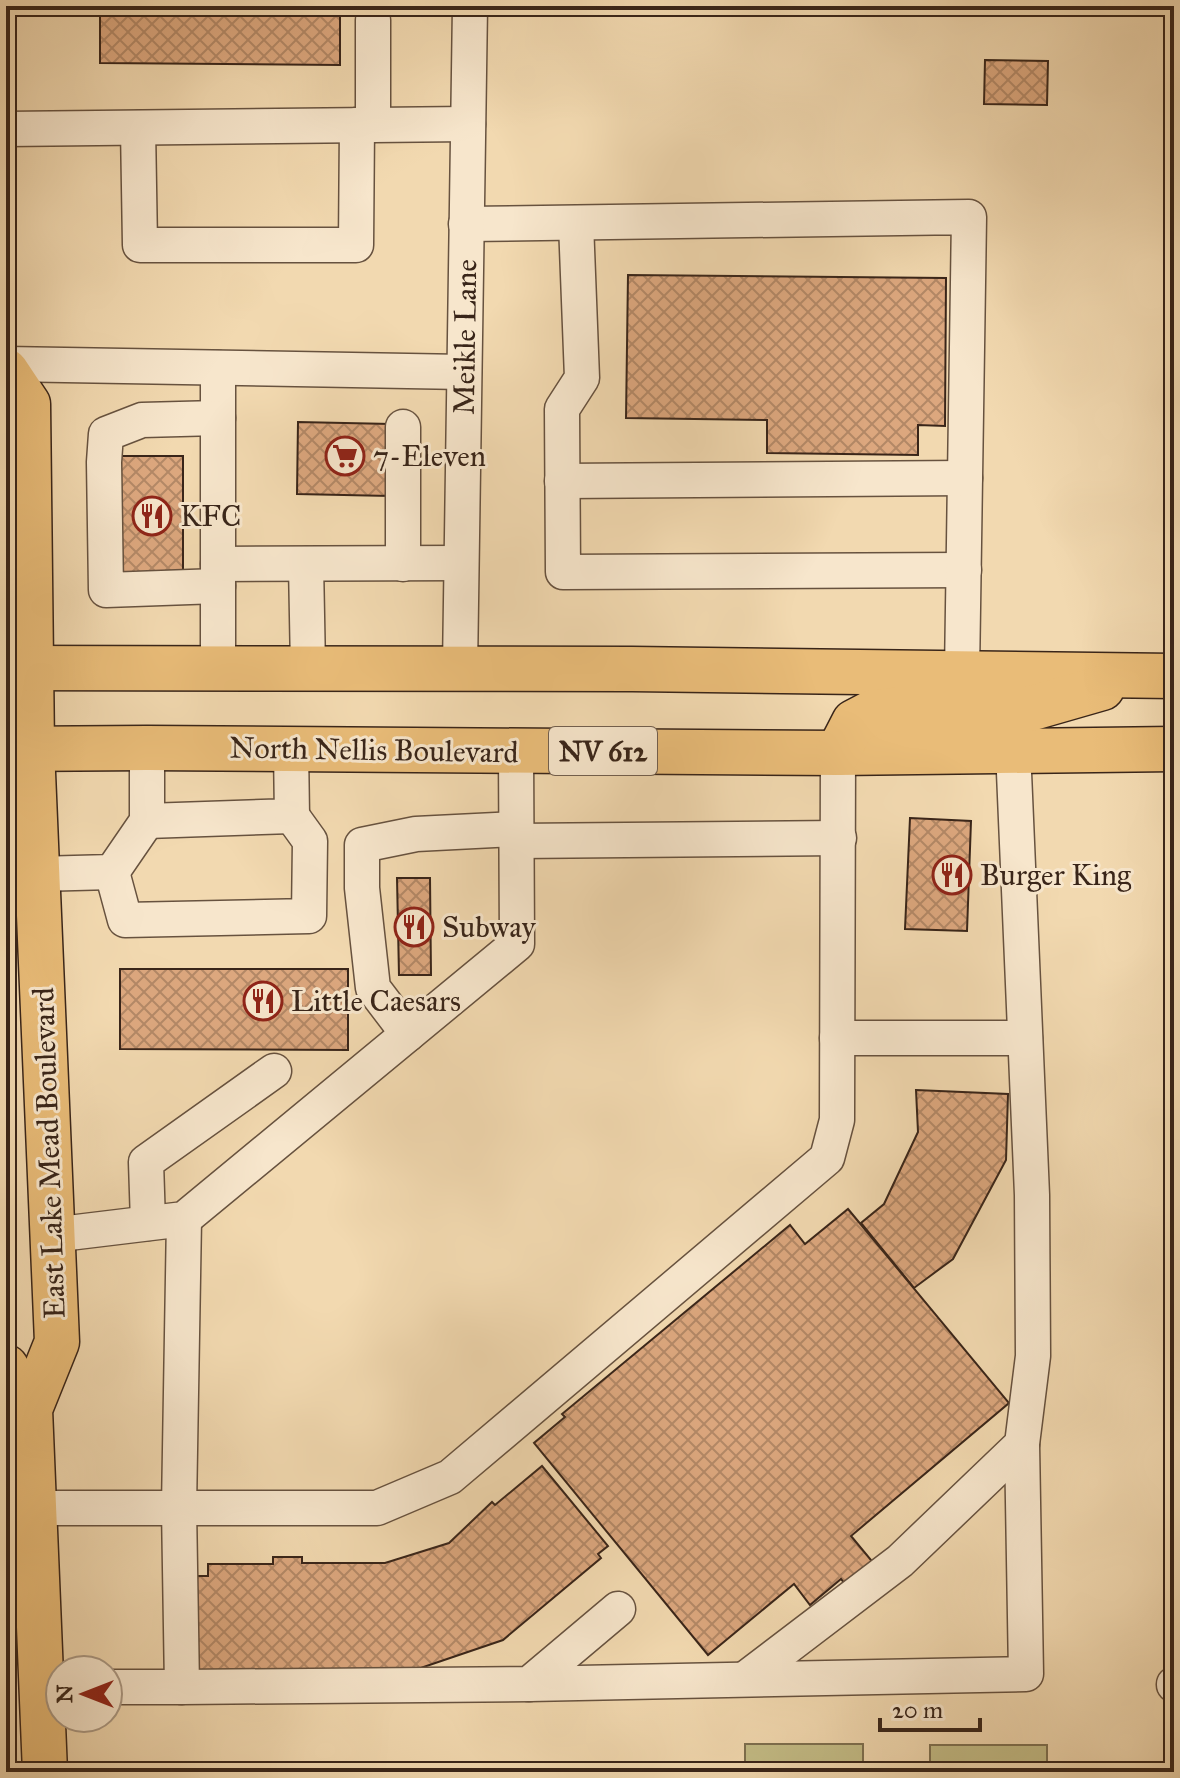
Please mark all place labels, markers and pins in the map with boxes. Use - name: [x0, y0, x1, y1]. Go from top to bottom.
- supermarket icon: 7-Eleven: [324, 435, 366, 477]
- place label: 7-Eleven: [373, 438, 486, 474]
- restaurant icon: KFC: [131, 495, 173, 537]
- place label: KFC: [180, 498, 241, 534]
- restaurant icon: Burger King: [931, 854, 973, 896]
- place label: Burger King: [980, 857, 1132, 893]
- restaurant icon: Subway: [393, 906, 435, 948]
- place label: Subway: [442, 909, 536, 945]
- restaurant icon: Little Caesars: [242, 980, 284, 1022]
- place label: Little Caesars: [291, 983, 461, 1019]

